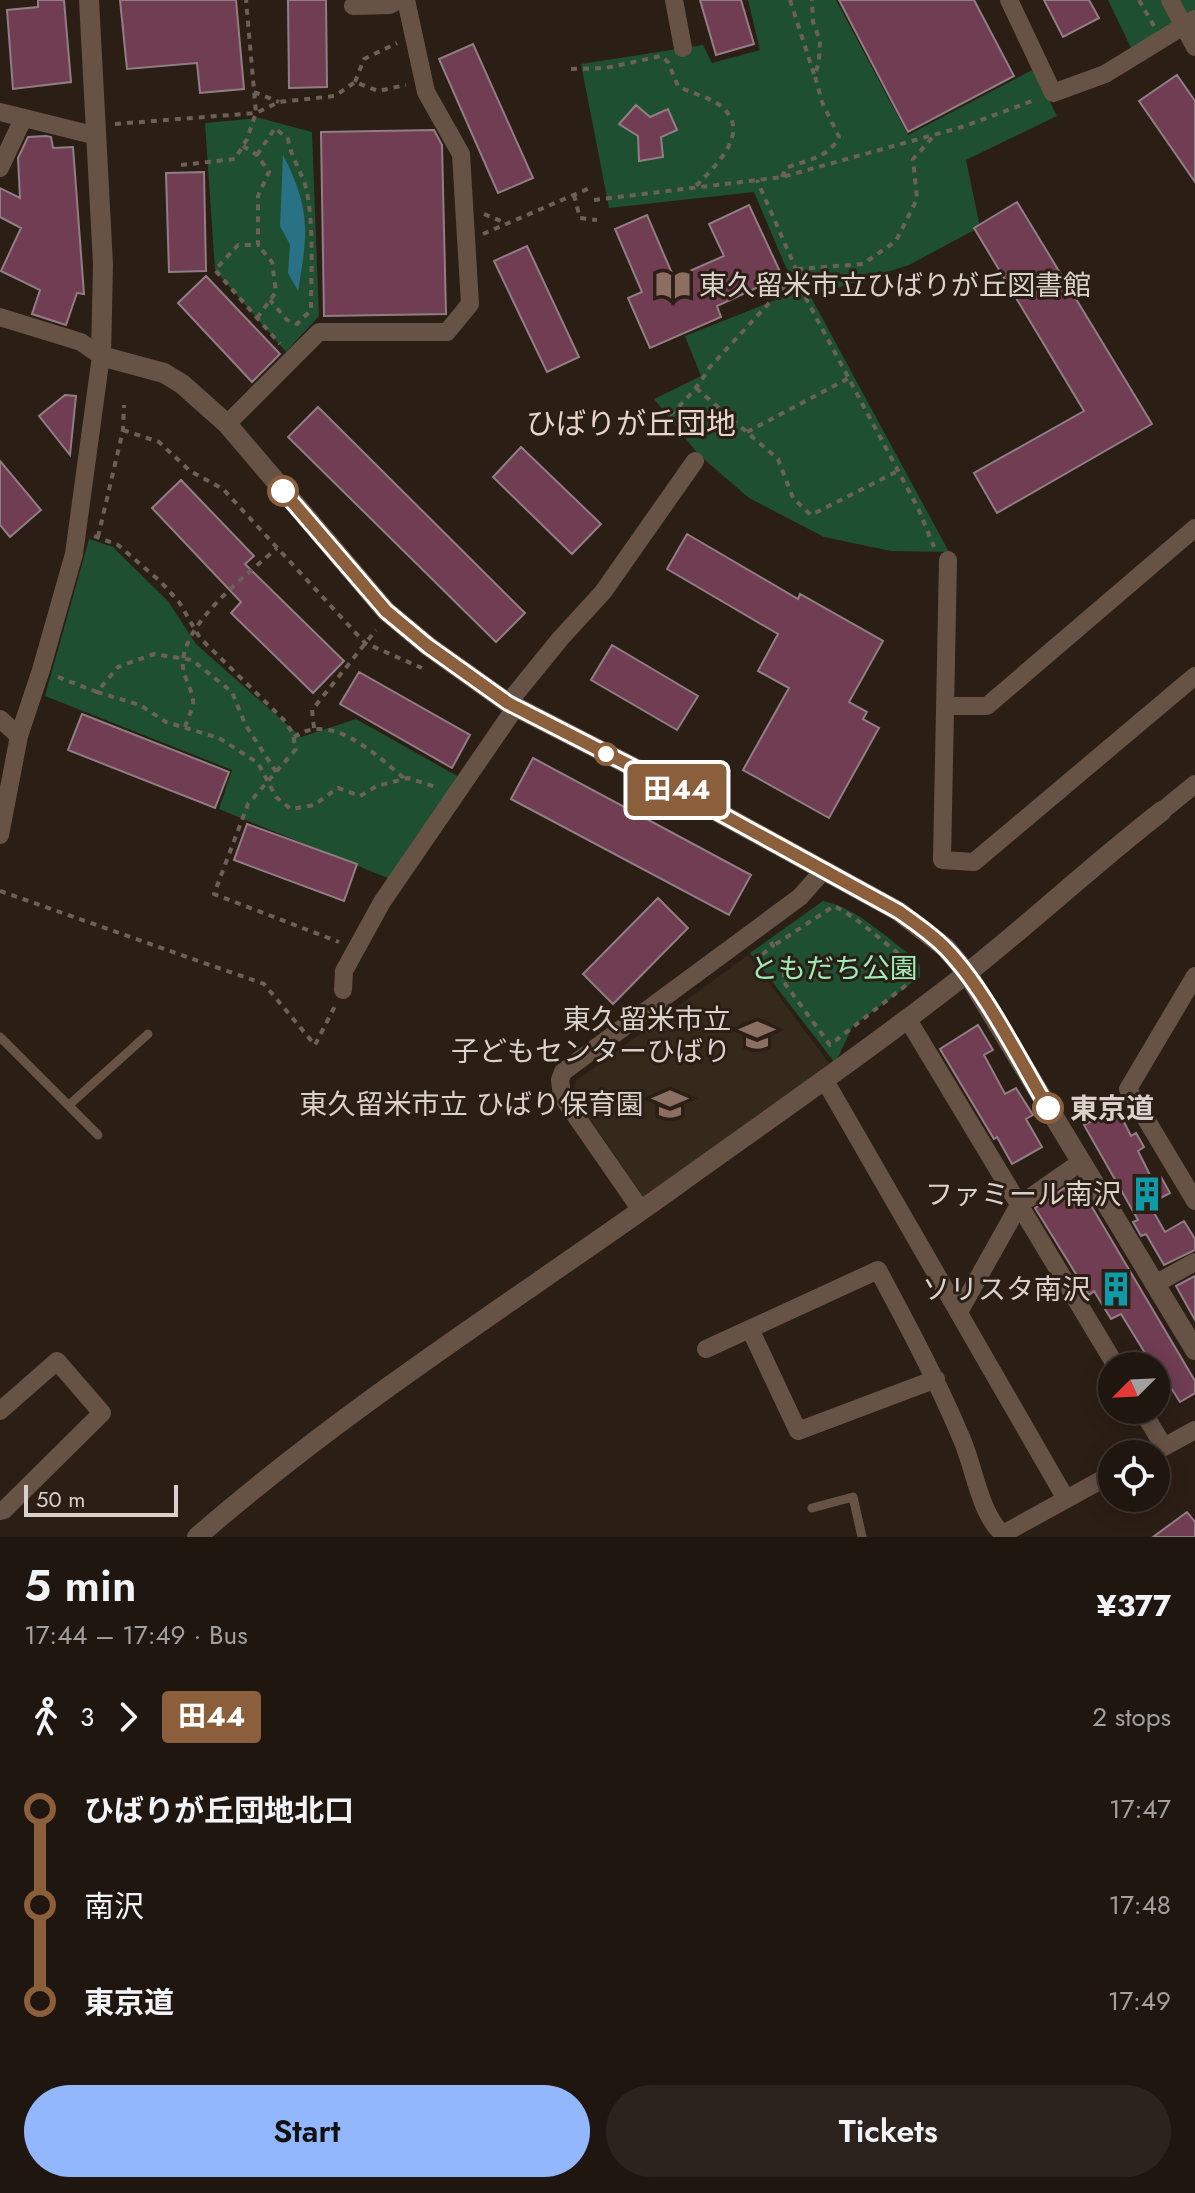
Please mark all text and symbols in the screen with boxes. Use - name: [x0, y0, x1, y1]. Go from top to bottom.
- place label: 東久留米市立ひばりが丘図書館: [699, 265, 1091, 306]
- library icon: 東久留米市立ひばりが丘図書館: [654, 266, 692, 304]
- district label: ひばりが丘団地: [526, 402, 736, 445]
- unlabelled marker: [268, 476, 298, 506]
- unlabelled marker: [595, 743, 617, 765]
- line badge: 田44: [631, 764, 723, 816]
- text: 田44: [643, 769, 711, 810]
- park label: ともだち公園: [750, 948, 918, 989]
- place label: 東久留米市立 子どもセンターひばり: [451, 999, 731, 1072]
- school or university icon: 東久留米市立 子どもセンターひばり: [738, 1016, 776, 1054]
- place label: 東久留米市立 ひばり保育園: [300, 1084, 644, 1125]
- school or university icon: 東久留米市立 ひばり保育園: [651, 1085, 689, 1123]
- place label: 東京道: [1070, 1088, 1154, 1129]
- marker: 東京道: [1033, 1093, 1063, 1123]
- place label: ファミール南沢: [925, 1174, 1121, 1215]
- building icon: ファミール南沢: [1128, 1175, 1166, 1213]
- place label: ソリスタ南沢: [922, 1269, 1090, 1310]
- building icon: ソリスタ南沢: [1097, 1270, 1135, 1308]
- north arrow: [1098, 1352, 1170, 1424]
- map controls: [1098, 1352, 1170, 1512]
- button: locate: [1098, 1440, 1170, 1512]
- scale bar: [24, 1481, 178, 1517]
- text: 50 m: [36, 1483, 85, 1515]
- text: 5 min: [24, 1554, 137, 1618]
- text: ¥377: [1097, 1584, 1171, 1627]
- text: 17:44 – 17:49 · Bus: [24, 1616, 248, 1654]
- icon: walk: [24, 1695, 68, 1739]
- icon: forward: [106, 1695, 150, 1739]
- text: 田44: [178, 1696, 245, 1737]
- text: 3: [80, 1698, 94, 1736]
- text: 2 stops: [1092, 1698, 1171, 1736]
- text: ひばりが丘団地北口: [84, 1789, 354, 1832]
- text: 17:47: [1109, 1790, 1171, 1828]
- text: 南沢: [84, 1885, 144, 1928]
- text: 17:48: [1108, 1886, 1171, 1924]
- text: 東京道: [84, 1981, 174, 2024]
- text: 17:49: [1108, 1982, 1171, 2020]
- button: Start: [24, 2085, 590, 2177]
- button: Tickets: [606, 2085, 1171, 2177]

